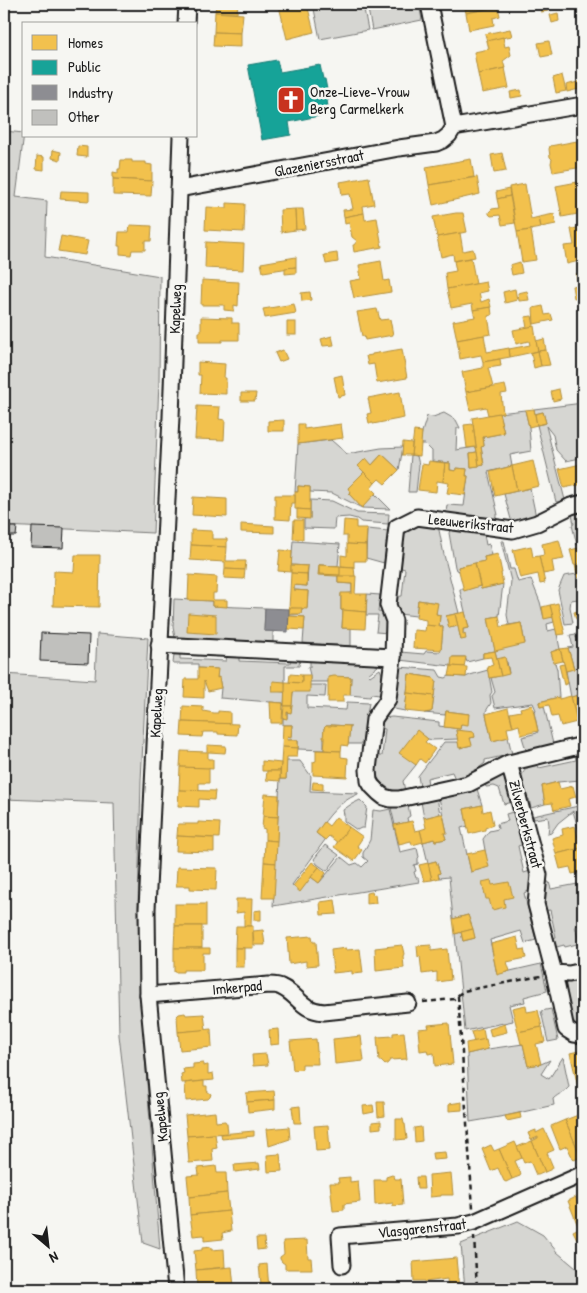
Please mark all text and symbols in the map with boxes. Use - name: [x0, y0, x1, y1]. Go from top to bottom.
- legend: [22, 22, 198, 138]
- text: Homes: [68, 32, 103, 53]
- text: Public: [68, 56, 101, 77]
- place label: Onze-Lieve-Vrouw Berg Carmelkerk: [310, 81, 410, 119]
- text: Industry: [68, 82, 113, 103]
- church icon: Onze-Lieve-Vrouw Berg Carmelkerk: [276, 85, 306, 115]
- text: Other: [68, 106, 100, 127]
- street label: Glazeniersstraat: [272, 144, 366, 182]
- street label: Kapelweg: [164, 283, 186, 334]
- street label: Leeuwerikstraat: [427, 508, 515, 538]
- street label: Kapelweg: [144, 687, 168, 738]
- street label: Zilverberkstraat: [504, 778, 548, 871]
- street label: Imkerpad: [211, 974, 263, 1000]
- street label: Kapelweg: [147, 1091, 173, 1143]
- street label: Vlasgarenstraat: [377, 1213, 468, 1243]
- north arrow: [22, 1220, 72, 1270]
- text: N: [46, 1248, 62, 1268]

